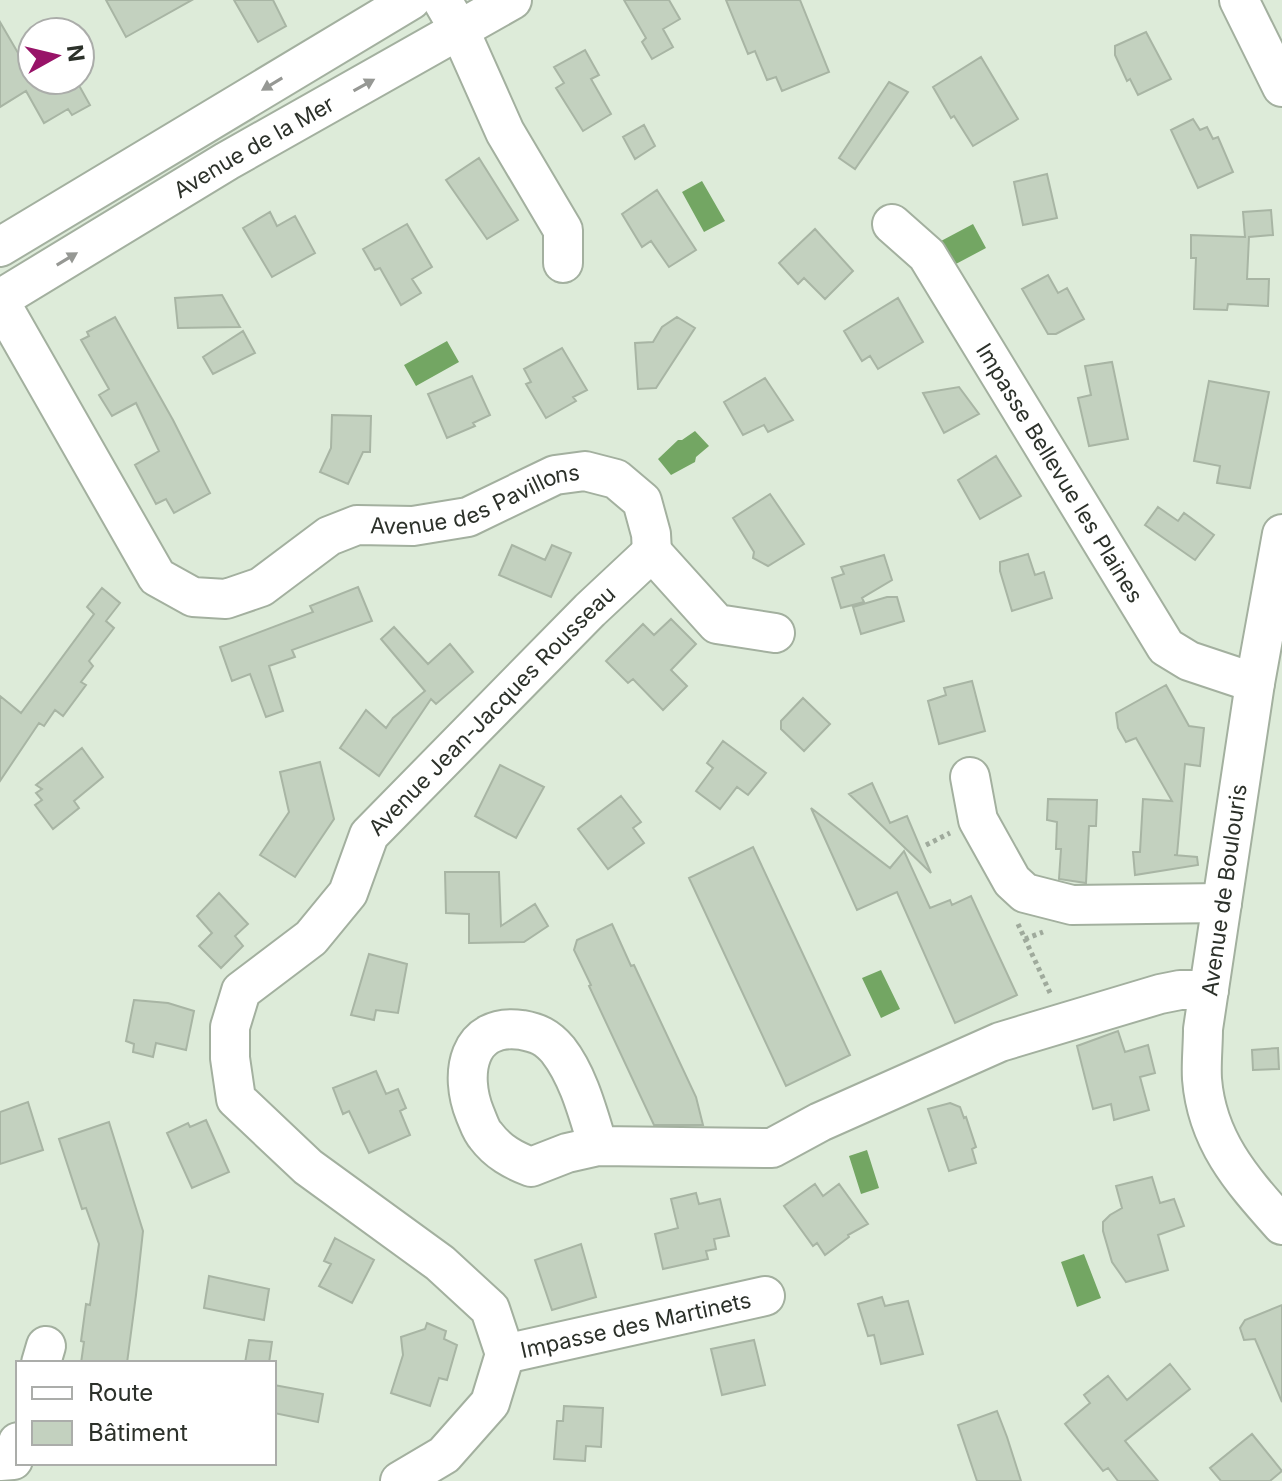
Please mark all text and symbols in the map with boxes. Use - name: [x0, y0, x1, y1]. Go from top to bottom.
- north arrow: [16, 16, 96, 96]
- text: N: [62, 43, 90, 63]
- one-way arrow: [261, 76, 283, 90]
- one-way arrow: [352, 78, 375, 92]
- street label: Avenue de la Mer: [169, 90, 339, 203]
- one-way arrow: [56, 252, 78, 266]
- street label: Impasse Bellevue les Plaines: [971, 339, 1149, 607]
- street label: Avenue des Pavillons: [370, 459, 581, 540]
- street label: Avenue Jean-Jacques Rousseau: [363, 580, 620, 841]
- street label: Avenue de Boulouris: [1196, 782, 1252, 998]
- street label: Impasse des Martinets: [518, 1287, 754, 1363]
- legend: [16, 1361, 276, 1465]
- text: Route: [88, 1378, 153, 1407]
- text: Bâtiment: [88, 1418, 188, 1447]

